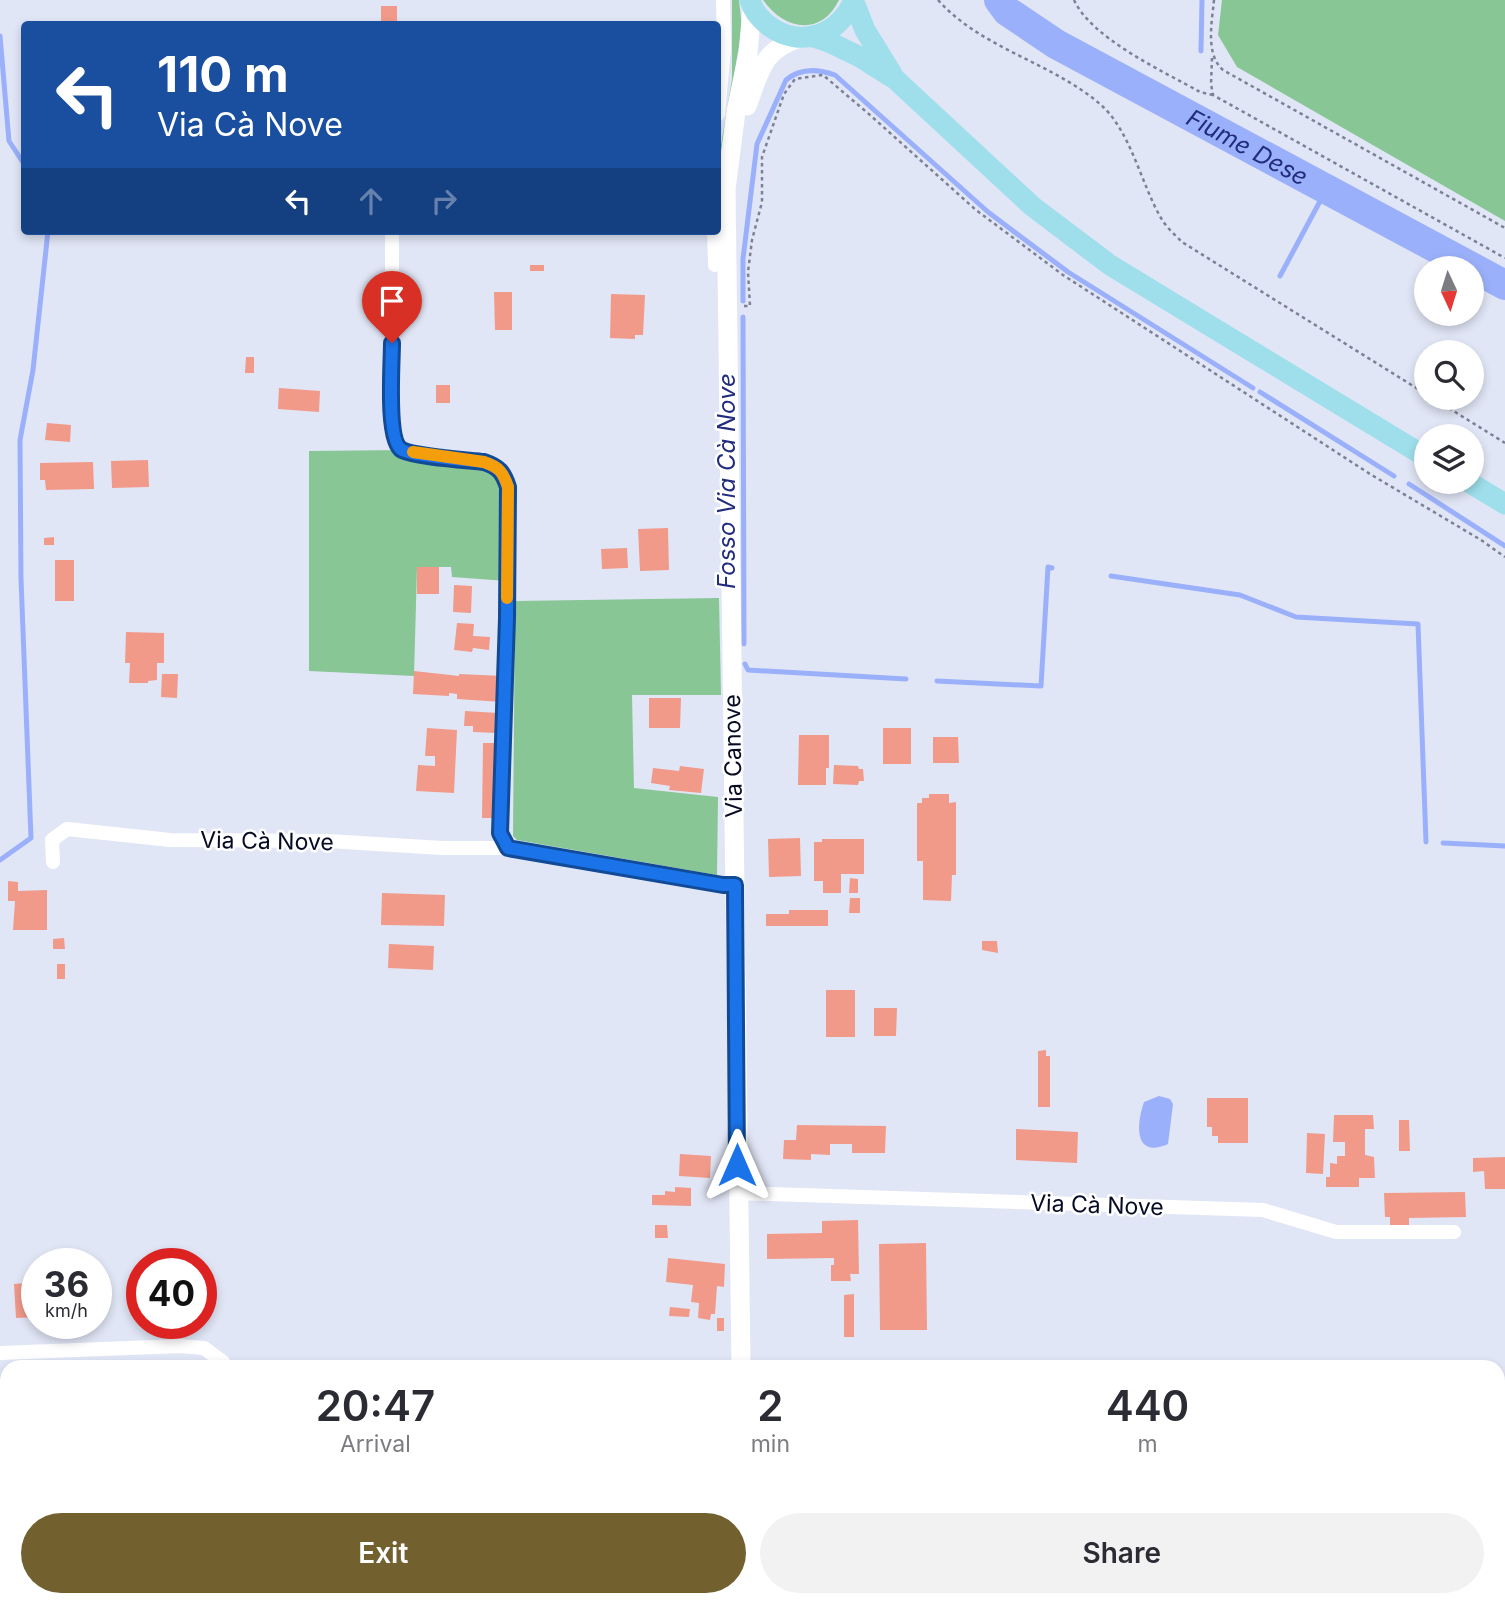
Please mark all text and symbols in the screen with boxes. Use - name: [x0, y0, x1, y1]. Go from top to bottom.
- text: 110 m: [157, 45, 289, 104]
- icon: left: [42, 49, 133, 140]
- water label: Fiume Dese: [1182, 102, 1313, 191]
- text: Via Cà Nove: [157, 105, 343, 144]
- icon: left: [279, 182, 317, 220]
- icon: ahead: [352, 182, 390, 220]
- icon: right: [425, 182, 463, 220]
- north arrow: [1414, 256, 1484, 326]
- map controls: [1414, 256, 1484, 494]
- pin: [362, 271, 422, 343]
- icon: arrive: [373, 282, 411, 320]
- button: search: [1414, 340, 1484, 410]
- water label: Fosso Via Cà Nove: [712, 373, 741, 589]
- button: layers: [1414, 424, 1484, 494]
- street label: Via Canove: [718, 694, 748, 818]
- street label: Via Cà Nove: [200, 826, 334, 856]
- position arrow: [700, 1128, 774, 1202]
- street label: Via Cà Nove: [1030, 1189, 1164, 1221]
- speed limit sign: 40: [126, 1248, 217, 1339]
- text: 36: [44, 1263, 89, 1305]
- text: km/h: [45, 1300, 88, 1321]
- text: 20:47: [316, 1380, 435, 1431]
- text: 2: [757, 1380, 783, 1431]
- text: 440: [1106, 1380, 1189, 1431]
- text: Arrival: [340, 1430, 411, 1458]
- text: min: [751, 1430, 790, 1458]
- text: m: [1137, 1430, 1158, 1458]
- button: Exit: [21, 1513, 746, 1593]
- button: Share: [760, 1513, 1484, 1593]

